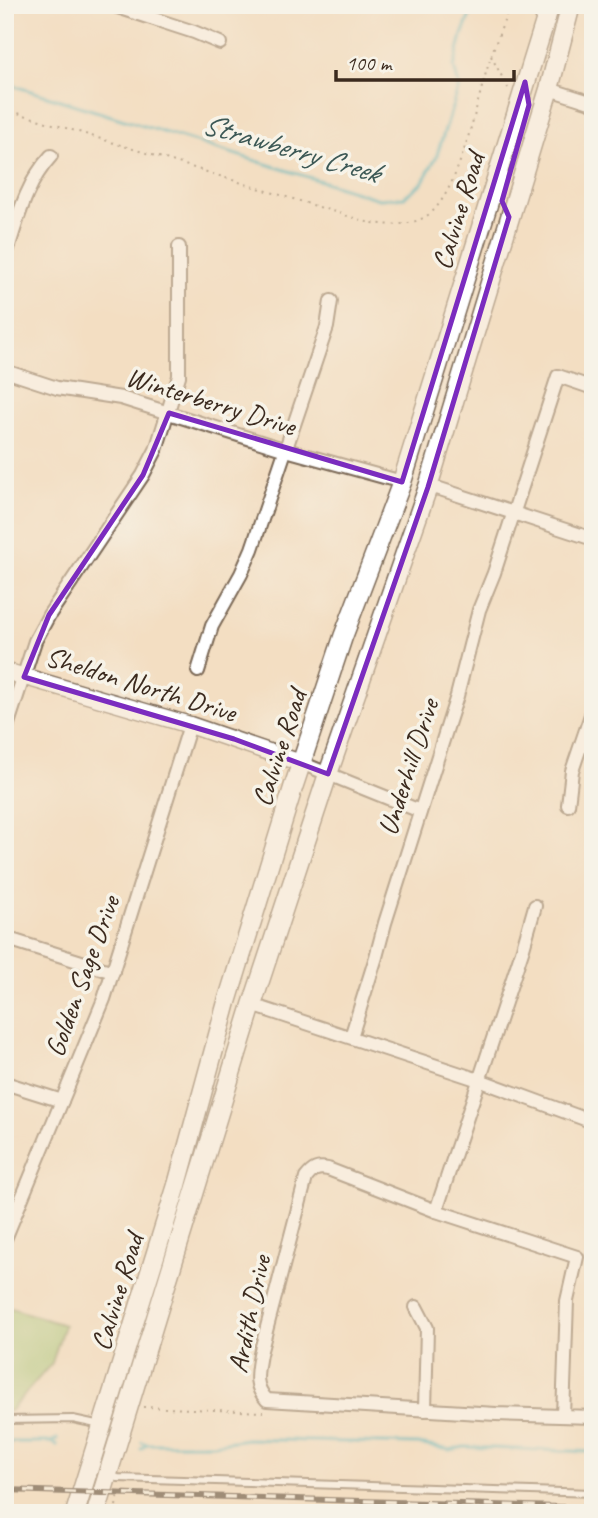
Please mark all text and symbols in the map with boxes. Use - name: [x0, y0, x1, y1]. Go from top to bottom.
- scale bar: [336, 38, 514, 82]
- text: 100 m: [346, 50, 393, 76]
- water label: Strawberry Creek: [198, 105, 389, 193]
- street label: Calvine Road: [424, 145, 493, 274]
- street label: Winterberry Drive: [122, 359, 302, 444]
- street label: Sheldon North Drive: [42, 638, 242, 730]
- street label: Calvine Road: [244, 682, 315, 810]
- street label: Underhill Drive: [370, 693, 447, 839]
- street label: Golden Sage Drive: [37, 889, 128, 1061]
- street label: Calvine Road: [83, 1226, 152, 1355]
- street label: Ardith Drive: [220, 1250, 279, 1376]

